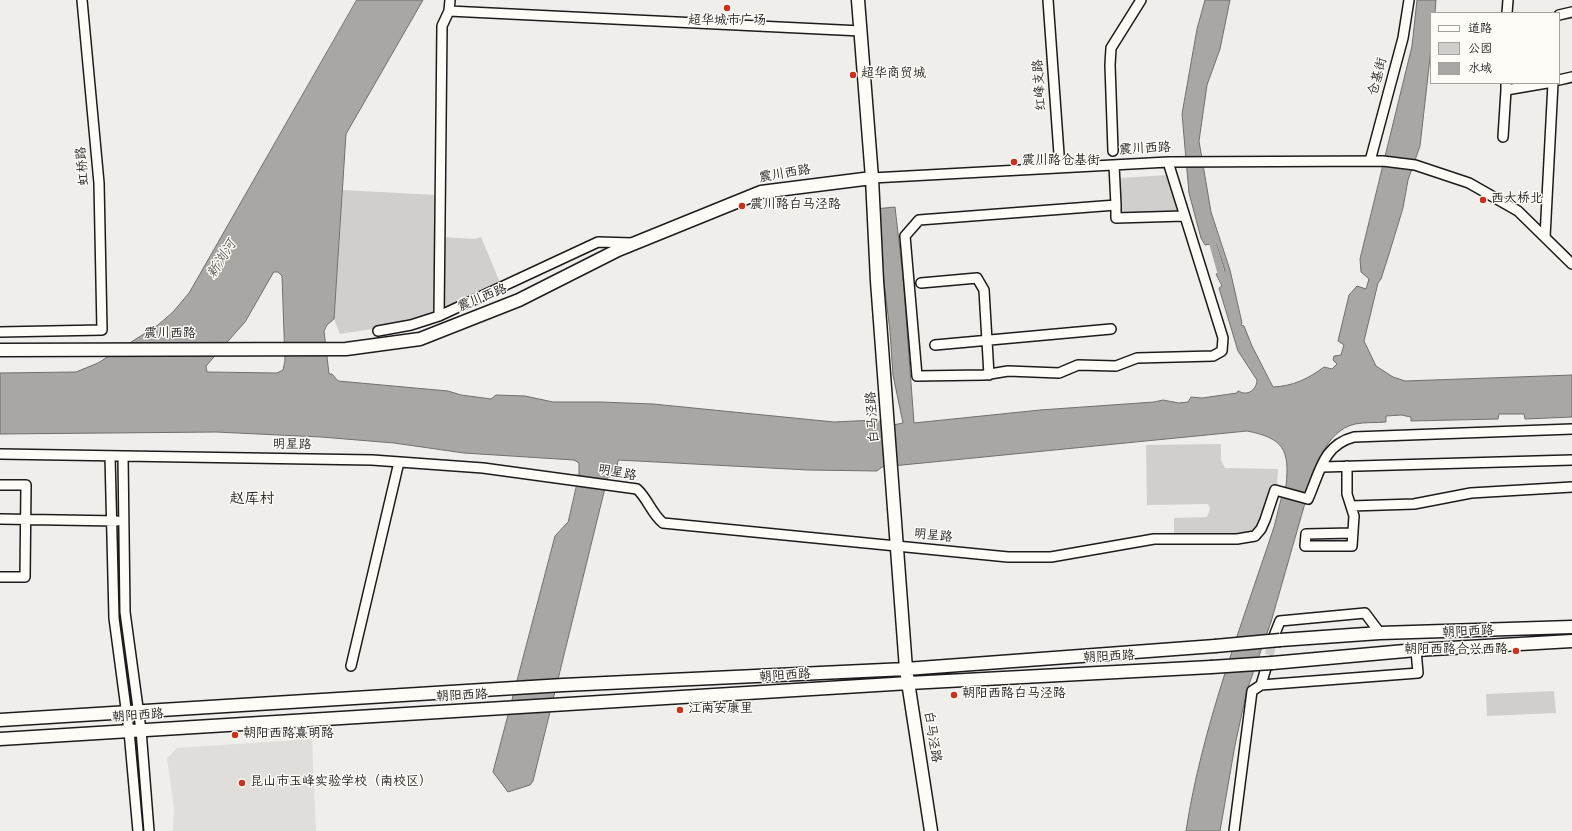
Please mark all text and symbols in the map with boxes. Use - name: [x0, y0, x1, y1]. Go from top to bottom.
- marker: 超华城市广场: [722, 3, 732, 13]
- legend: [1430, 12, 1560, 84]
- place label: 超华城市广场: [688, 14, 766, 30]
- text: 道路: [1468, 19, 1492, 38]
- text: 公园: [1468, 39, 1492, 58]
- street label: 仓基街: [1366, 56, 1392, 98]
- street label: 红峰支路: [1031, 59, 1051, 111]
- text: 水域: [1468, 59, 1492, 78]
- place label: 超华商贸城: [861, 67, 926, 83]
- marker: 超华商贸城: [848, 70, 858, 80]
- street label: 震川西路: [1119, 141, 1171, 159]
- street label: 虹桥路: [75, 146, 93, 186]
- place label: 震川路仓基街: [1022, 154, 1100, 170]
- marker: 震川路仓基街: [1009, 157, 1019, 167]
- street label: 震川西路: [758, 163, 812, 187]
- place label: 西大桥北: [1491, 192, 1543, 208]
- marker: 西大桥北: [1478, 195, 1488, 205]
- place label: 震川路白马泾路: [750, 198, 841, 214]
- marker: 震川路白马泾路: [737, 201, 747, 211]
- water label: 新浏河: [205, 238, 241, 282]
- street label: 震川西路: [456, 282, 510, 316]
- street label: 震川西路: [144, 327, 196, 343]
- street label: 白马泾路: [864, 391, 884, 443]
- street label: 明星路: [272, 438, 312, 454]
- street label: 明星路: [596, 463, 638, 485]
- district label: 赵厍村: [230, 491, 274, 509]
- street label: 明星路: [913, 527, 953, 547]
- street label: 朝阳西路: [1442, 624, 1494, 642]
- place label: 朝阳西路合兴西路: [1404, 643, 1508, 659]
- marker: 朝阳西路合兴西路: [1511, 646, 1521, 656]
- street label: 朝阳西路: [1083, 649, 1135, 667]
- street label: 朝阳西路: [759, 667, 811, 687]
- place label: 朝阳西路白马泾路: [962, 687, 1066, 703]
- street label: 朝阳西路: [436, 688, 488, 706]
- marker: 朝阳西路白马泾路: [949, 690, 959, 700]
- place label: 江南安康里: [688, 702, 753, 718]
- marker: 江南安康里: [675, 705, 685, 715]
- street label: 朝阳西路: [112, 707, 164, 727]
- street label: 白马泾路: [919, 710, 943, 764]
- place label: 朝阳西路熹明路: [243, 727, 334, 743]
- marker: 朝阳西路熹明路: [230, 730, 240, 740]
- place label: 昆山市玉峰实验学校（南校区）: [250, 775, 432, 791]
- marker: 昆山市玉峰实验学校（南校区）: [237, 778, 247, 788]

